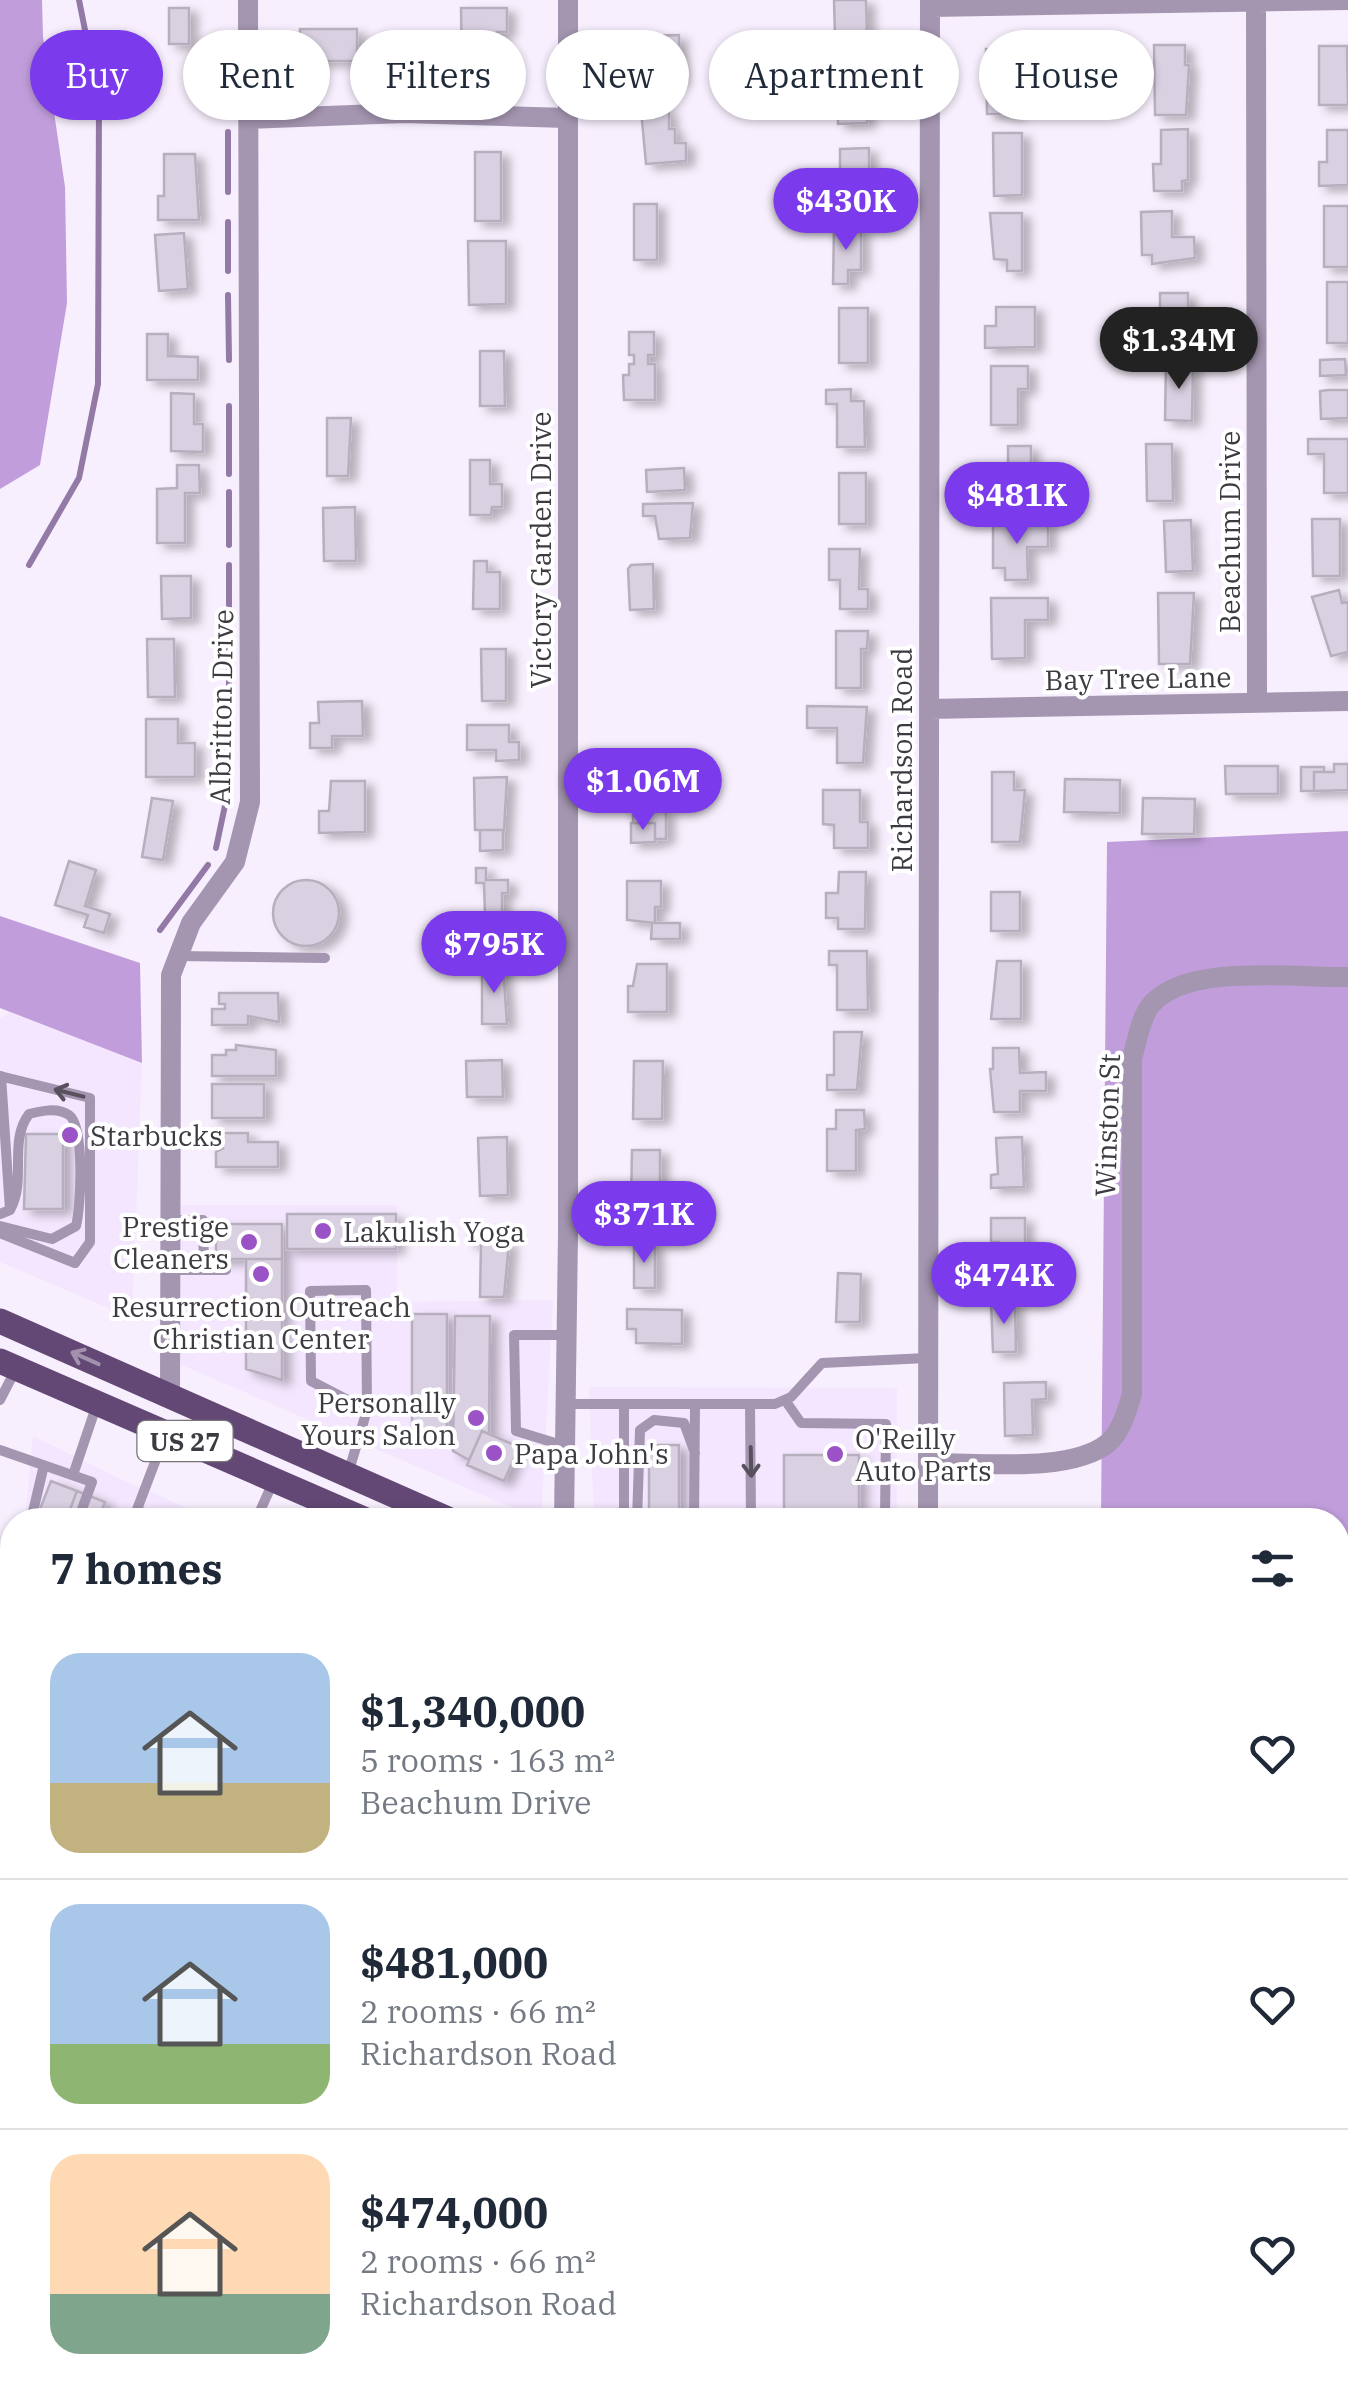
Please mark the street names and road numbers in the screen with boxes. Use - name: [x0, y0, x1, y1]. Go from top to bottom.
- street label: Victory Garden Drive: [522, 412, 559, 688]
- street label: Beachum Drive: [1211, 431, 1248, 633]
- street label: Albritton Drive: [201, 609, 241, 805]
- street label: Richardson Road: [883, 648, 920, 872]
- street label: Bay Tree Lane: [1044, 658, 1232, 698]
- street label: Winston St: [1086, 1053, 1128, 1197]
- road number: US 27: [138, 1421, 232, 1461]

